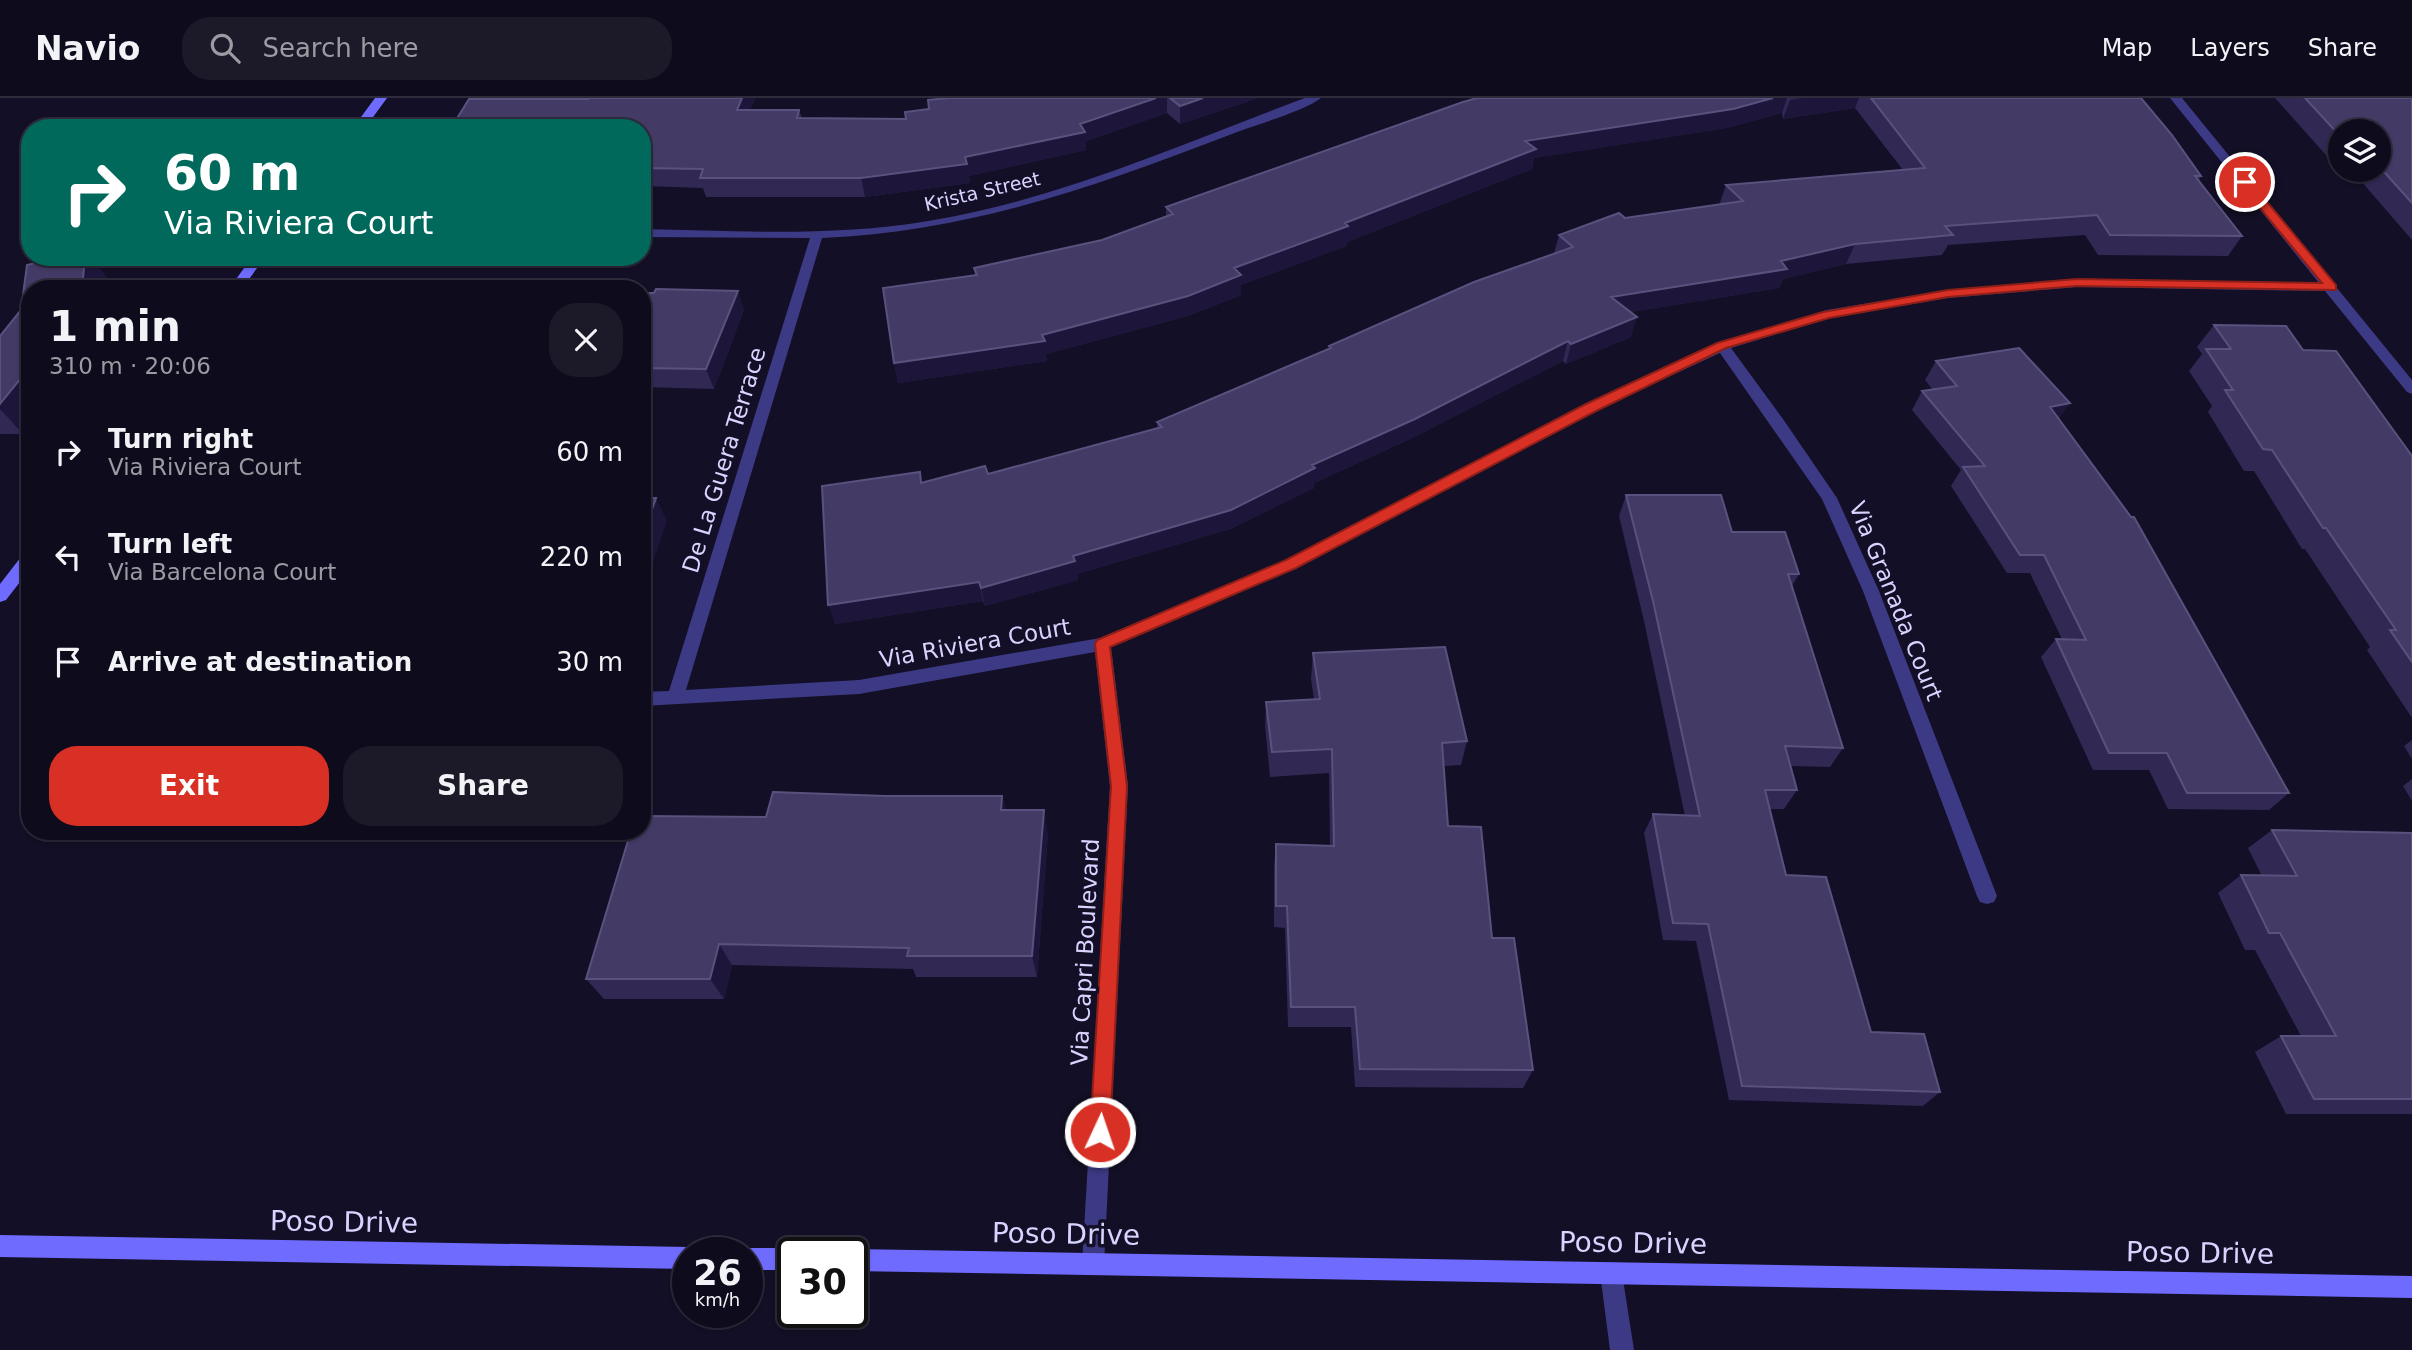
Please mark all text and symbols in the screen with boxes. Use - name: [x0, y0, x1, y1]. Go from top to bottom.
- search box: [182, 17, 672, 80]
- text: Navio: [35, 29, 140, 68]
- icon: search: [206, 29, 244, 67]
- text: Search here: [262, 33, 419, 63]
- text: Map: [2102, 34, 2152, 62]
- text: Layers: [2190, 34, 2270, 62]
- text: Share: [2308, 34, 2377, 62]
- map controls: [2328, 119, 2391, 182]
- button: layers: [2328, 119, 2391, 182]
- text: 60 m: [164, 145, 300, 202]
- icon: right: [49, 147, 140, 238]
- pin: [2215, 152, 2275, 212]
- icon: arrive: [2226, 163, 2264, 201]
- street label: Krista Street: [922, 167, 1042, 215]
- text: Via Riviera Court: [164, 204, 433, 242]
- text: 1 min: [49, 302, 181, 351]
- button: close: [549, 303, 623, 377]
- street label: De La Guera Terrace: [677, 344, 771, 576]
- text: 310 m · 20:06: [49, 353, 211, 379]
- text: Turn right: [108, 424, 253, 454]
- icon: right: [49, 433, 87, 471]
- text: 60 m: [556, 437, 623, 467]
- text: Via Riviera Court: [108, 454, 302, 480]
- street label: Via Granada Court: [1844, 498, 1948, 704]
- text: Turn left: [108, 529, 232, 559]
- icon: left: [49, 538, 87, 576]
- text: 220 m: [540, 542, 623, 572]
- text: Via Barcelona Court: [108, 559, 336, 585]
- street label: Via Riviera Court: [877, 613, 1073, 673]
- icon: arrive: [49, 643, 87, 681]
- text: Arrive at destination: [108, 647, 412, 677]
- text: 30 m: [556, 647, 623, 677]
- button: Exit: [49, 746, 329, 826]
- button: Share: [343, 746, 623, 826]
- street label: Via Capri Boulevard: [1066, 838, 1104, 1066]
- position arrow: [1063, 1095, 1137, 1169]
- street label: Poso Drive: [270, 1204, 418, 1240]
- street label: Poso Drive: [992, 1216, 1140, 1252]
- street label: Poso Drive: [1559, 1225, 1707, 1261]
- street label: Poso Drive: [2126, 1235, 2274, 1271]
- speed limit sign: 30: [777, 1237, 868, 1328]
- text: 26: [693, 1253, 742, 1293]
- text: km/h: [695, 1289, 740, 1310]

